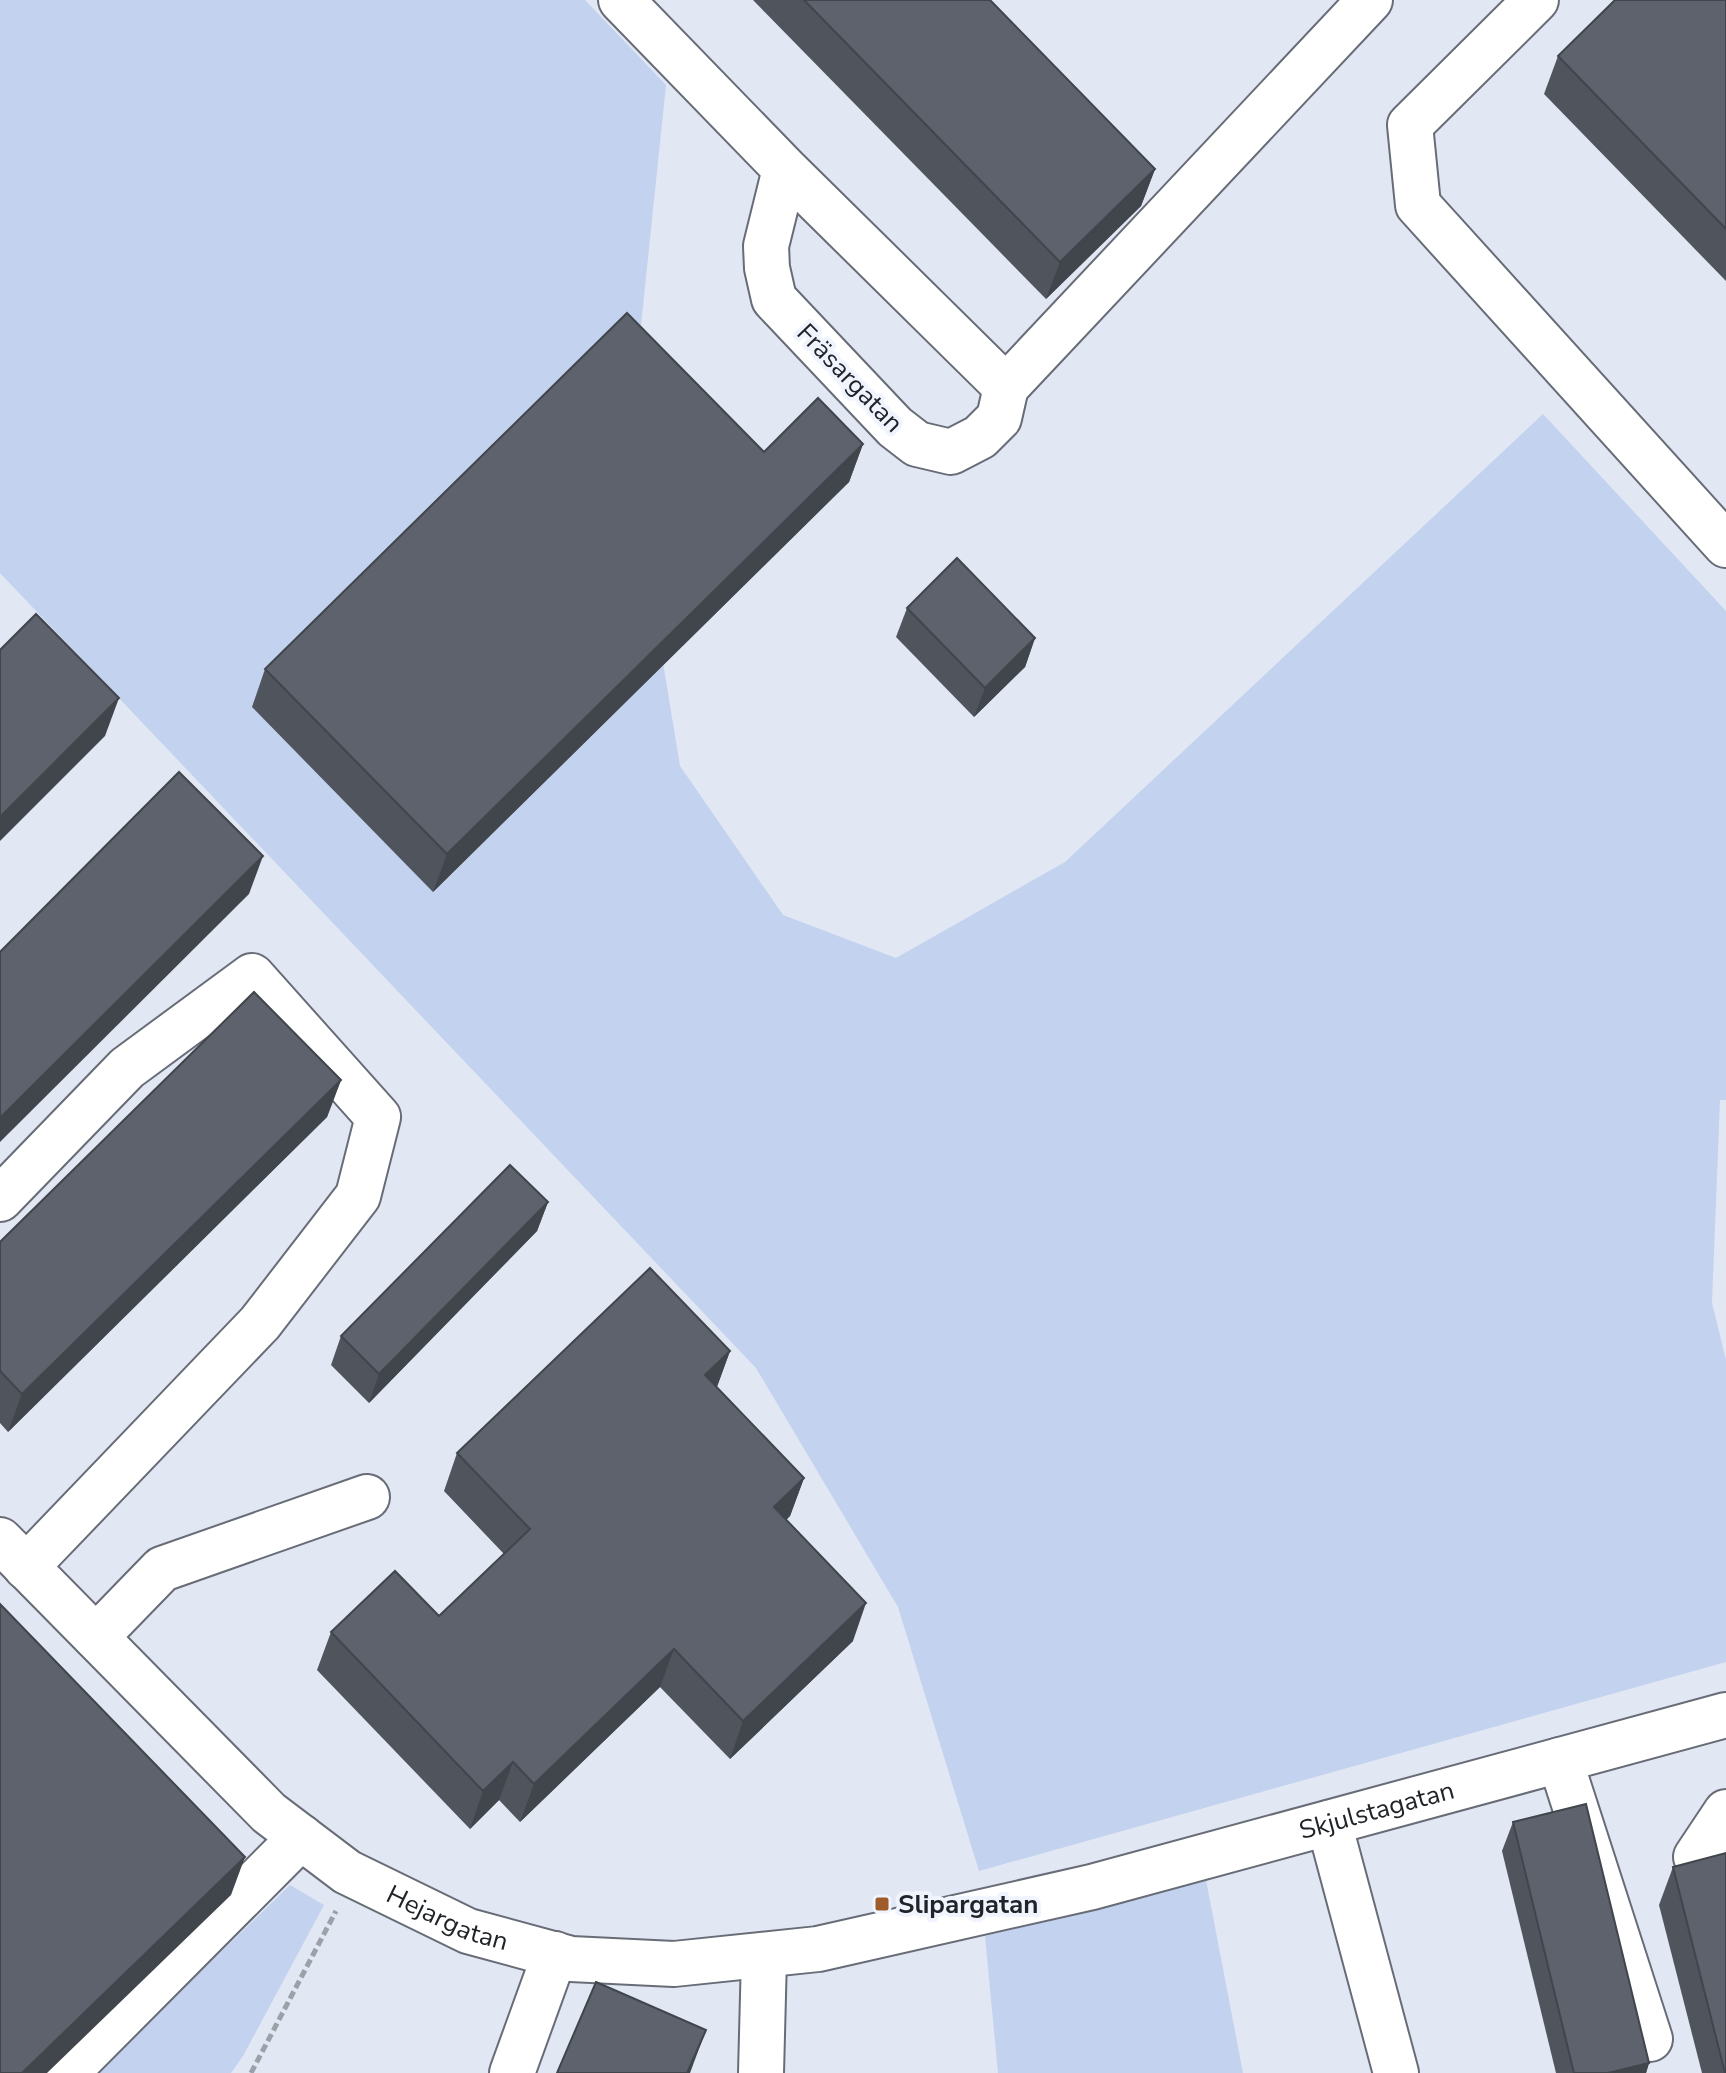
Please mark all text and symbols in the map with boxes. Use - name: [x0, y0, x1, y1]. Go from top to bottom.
- street label: Fräsargatan: [789, 316, 911, 440]
- street label: Skjulstagatan: [1295, 1772, 1458, 1848]
- street label: Hejargatan: [381, 1877, 512, 1959]
- place label: Slipargatan: [898, 1887, 1038, 1922]
- marker: Slipargatan: [873, 1895, 891, 1913]

